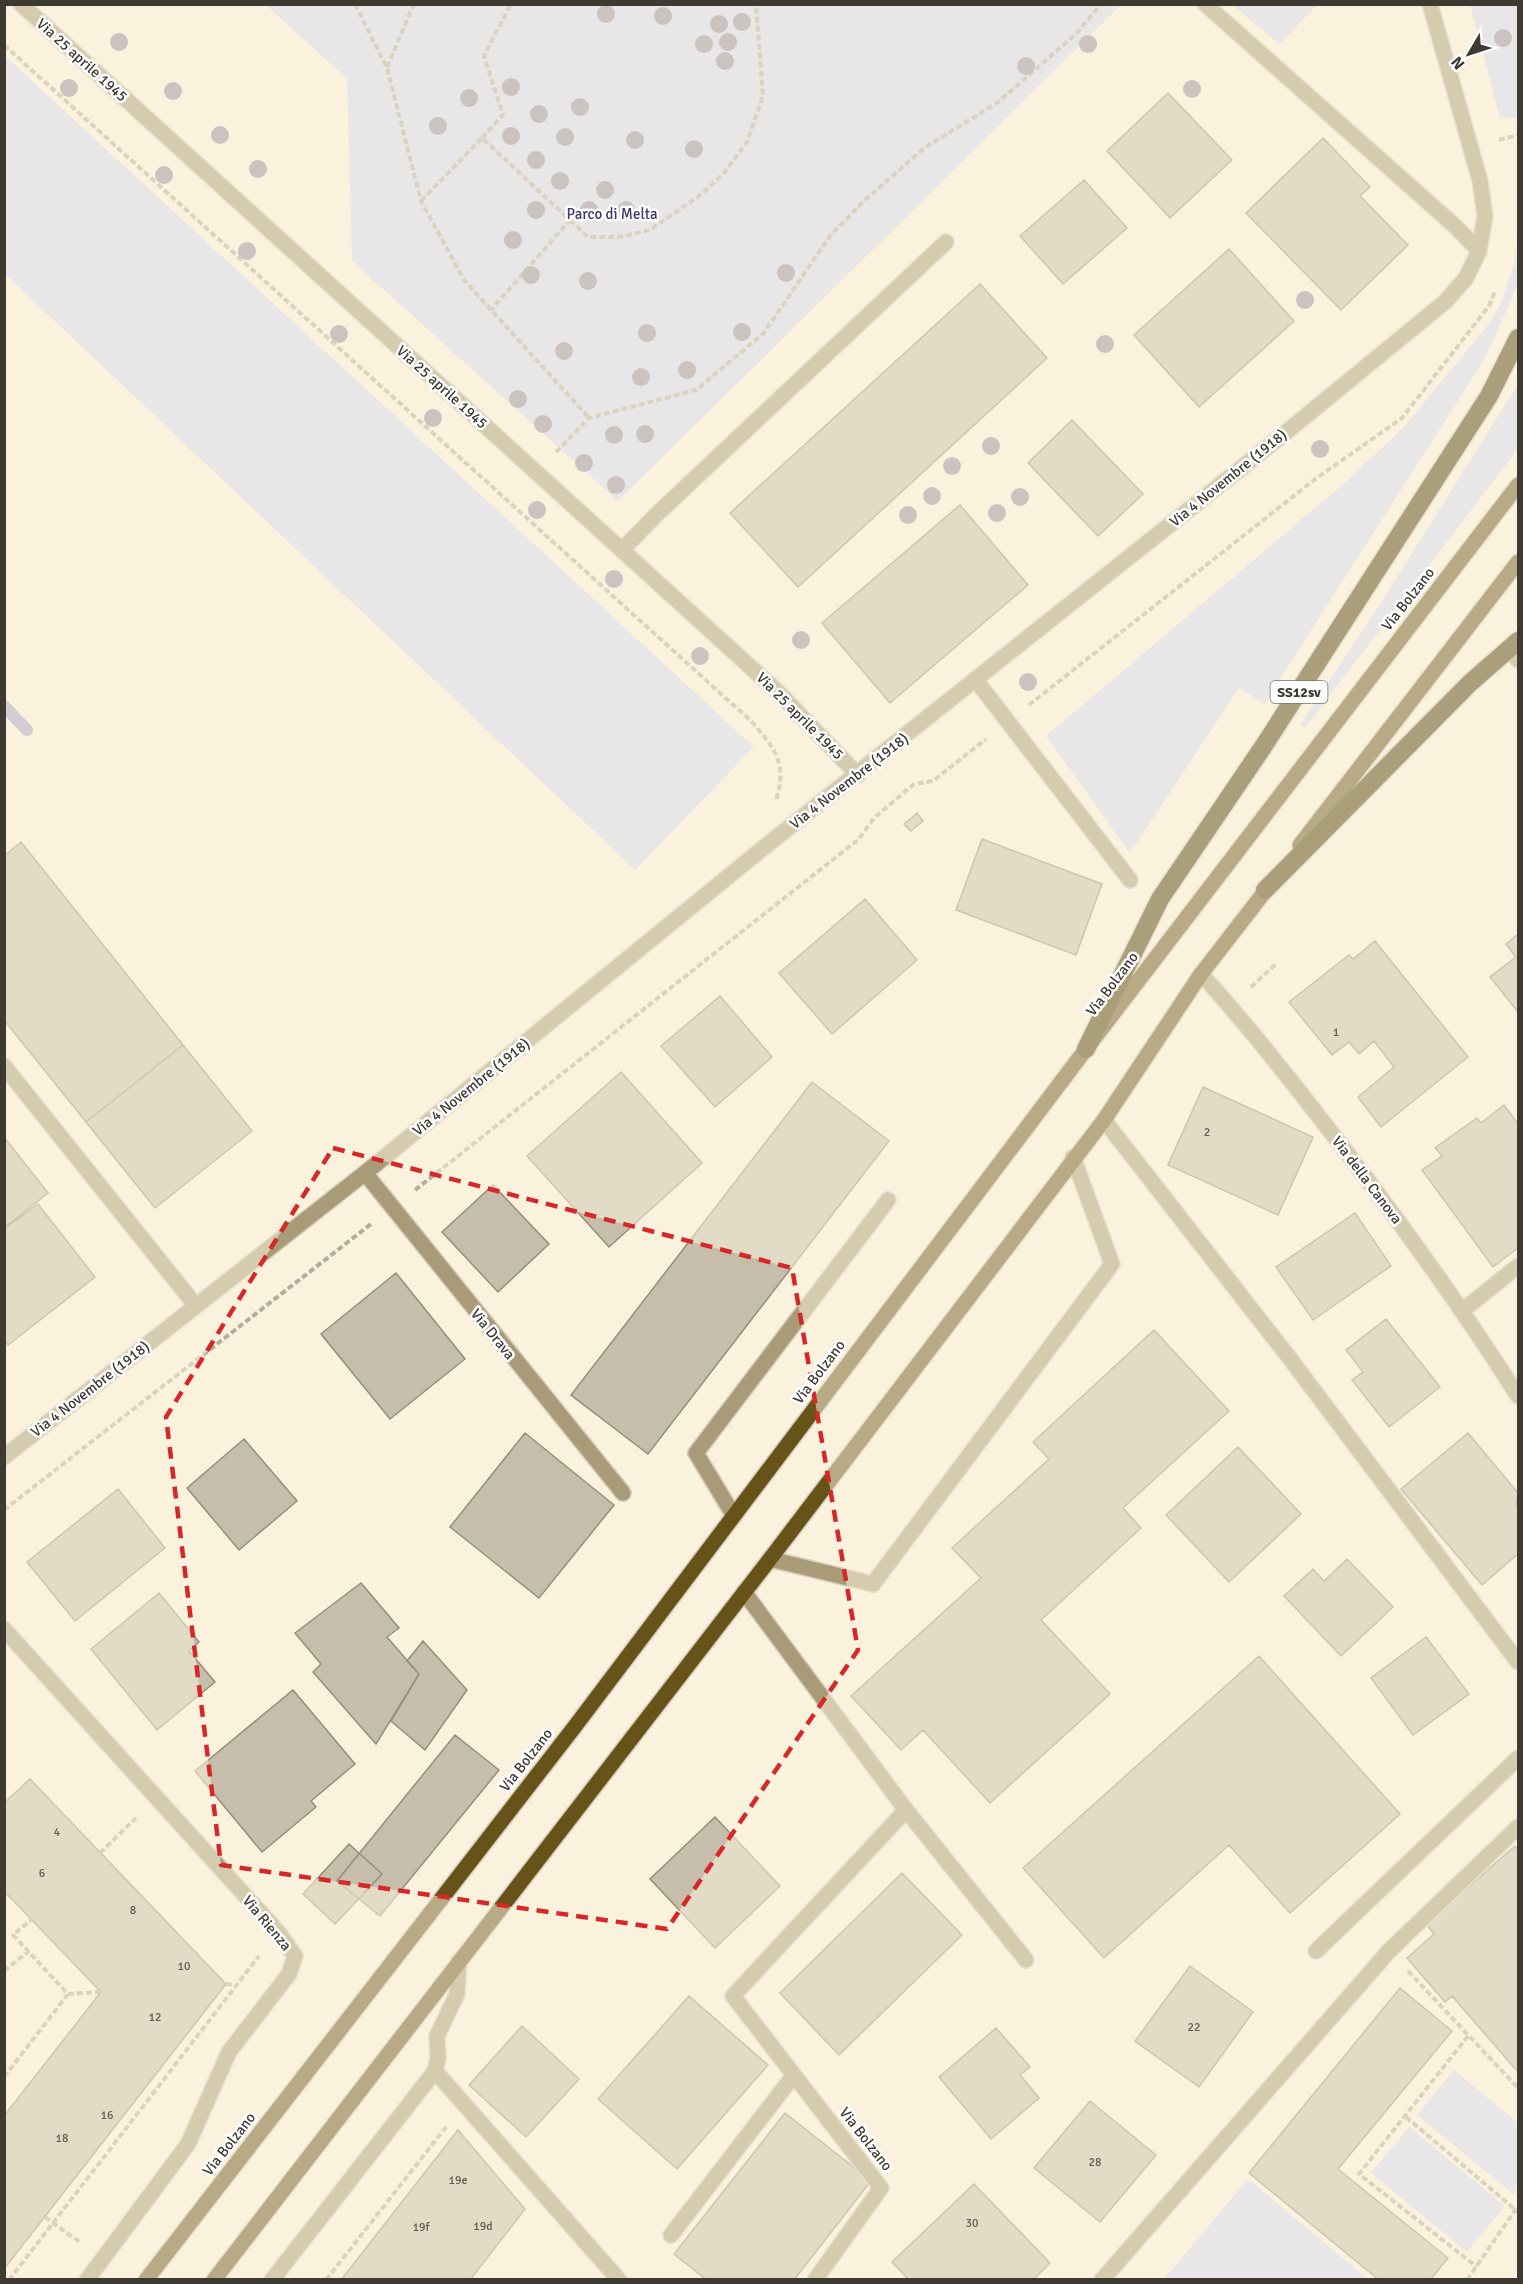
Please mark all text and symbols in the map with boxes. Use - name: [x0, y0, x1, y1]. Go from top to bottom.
- street label: Via 25 aprile 1945: [33, 15, 131, 105]
- north arrow: [1439, 24, 1499, 84]
- text: N: [1447, 52, 1469, 73]
- park label: Parco di Melta: [567, 205, 658, 223]
- street label: Via 25 aprile 1945: [393, 342, 491, 432]
- street label: Via 4 Novembre (1918): [1166, 425, 1290, 531]
- street label: Via Bolzano: [1378, 564, 1438, 634]
- street label: Via 25 aprile 1945: [753, 669, 847, 763]
- road number: SS12sv: [1270, 681, 1328, 703]
- street label: Via 4 Novembre (1918): [786, 729, 912, 833]
- street label: Via Bolzano: [1082, 948, 1142, 1020]
- house number: 1: [1333, 1025, 1339, 1040]
- street label: Via 4 Novembre (1918): [409, 1034, 533, 1140]
- house number: 2: [1204, 1125, 1210, 1140]
- street label: Via della Canova: [1328, 1132, 1406, 1228]
- street label: Via Drava: [467, 1305, 519, 1363]
- street label: Via Bolzano: [789, 1336, 849, 1408]
- street label: Via 4 Novembre (1918): [27, 1337, 153, 1441]
- street label: Via Bolzano: [496, 1725, 556, 1795]
- house number: 4: [54, 1825, 61, 1840]
- house number: 6: [39, 1866, 45, 1881]
- street label: Via Rienza: [239, 1892, 295, 1954]
- house number: 8: [130, 1903, 136, 1918]
- house number: 10: [178, 1959, 190, 1974]
- house number: 12: [149, 2010, 161, 2025]
- house number: 22: [1188, 2020, 1200, 2035]
- street label: Via Bolzano: [836, 2104, 896, 2174]
- house number: 16: [101, 2108, 113, 2123]
- street label: Via Bolzano: [199, 2109, 259, 2179]
- house number: 18: [56, 2131, 68, 2146]
- house number: 28: [1089, 2155, 1101, 2170]
- house number: 19e: [449, 2173, 467, 2188]
- house number: 30: [966, 2216, 978, 2231]
- house number: 19d: [473, 2219, 493, 2234]
- house number: 19f: [413, 2220, 430, 2235]

